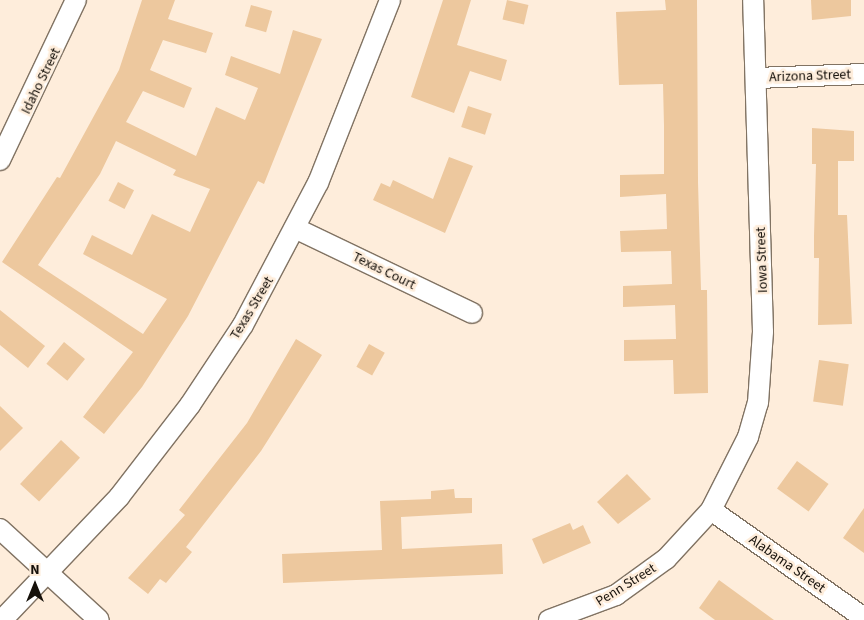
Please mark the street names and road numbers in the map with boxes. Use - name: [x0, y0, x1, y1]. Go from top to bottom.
- street label: Idaho Street: [18, 45, 64, 117]
- street label: Arizona Street: [769, 66, 851, 86]
- street label: Iowa Street: [752, 227, 772, 293]
- street label: Texas Court: [350, 249, 418, 293]
- street label: Texas Street: [227, 274, 277, 342]
- street label: Alabama Street: [746, 531, 828, 597]
- street label: Penn Street: [593, 560, 659, 610]

